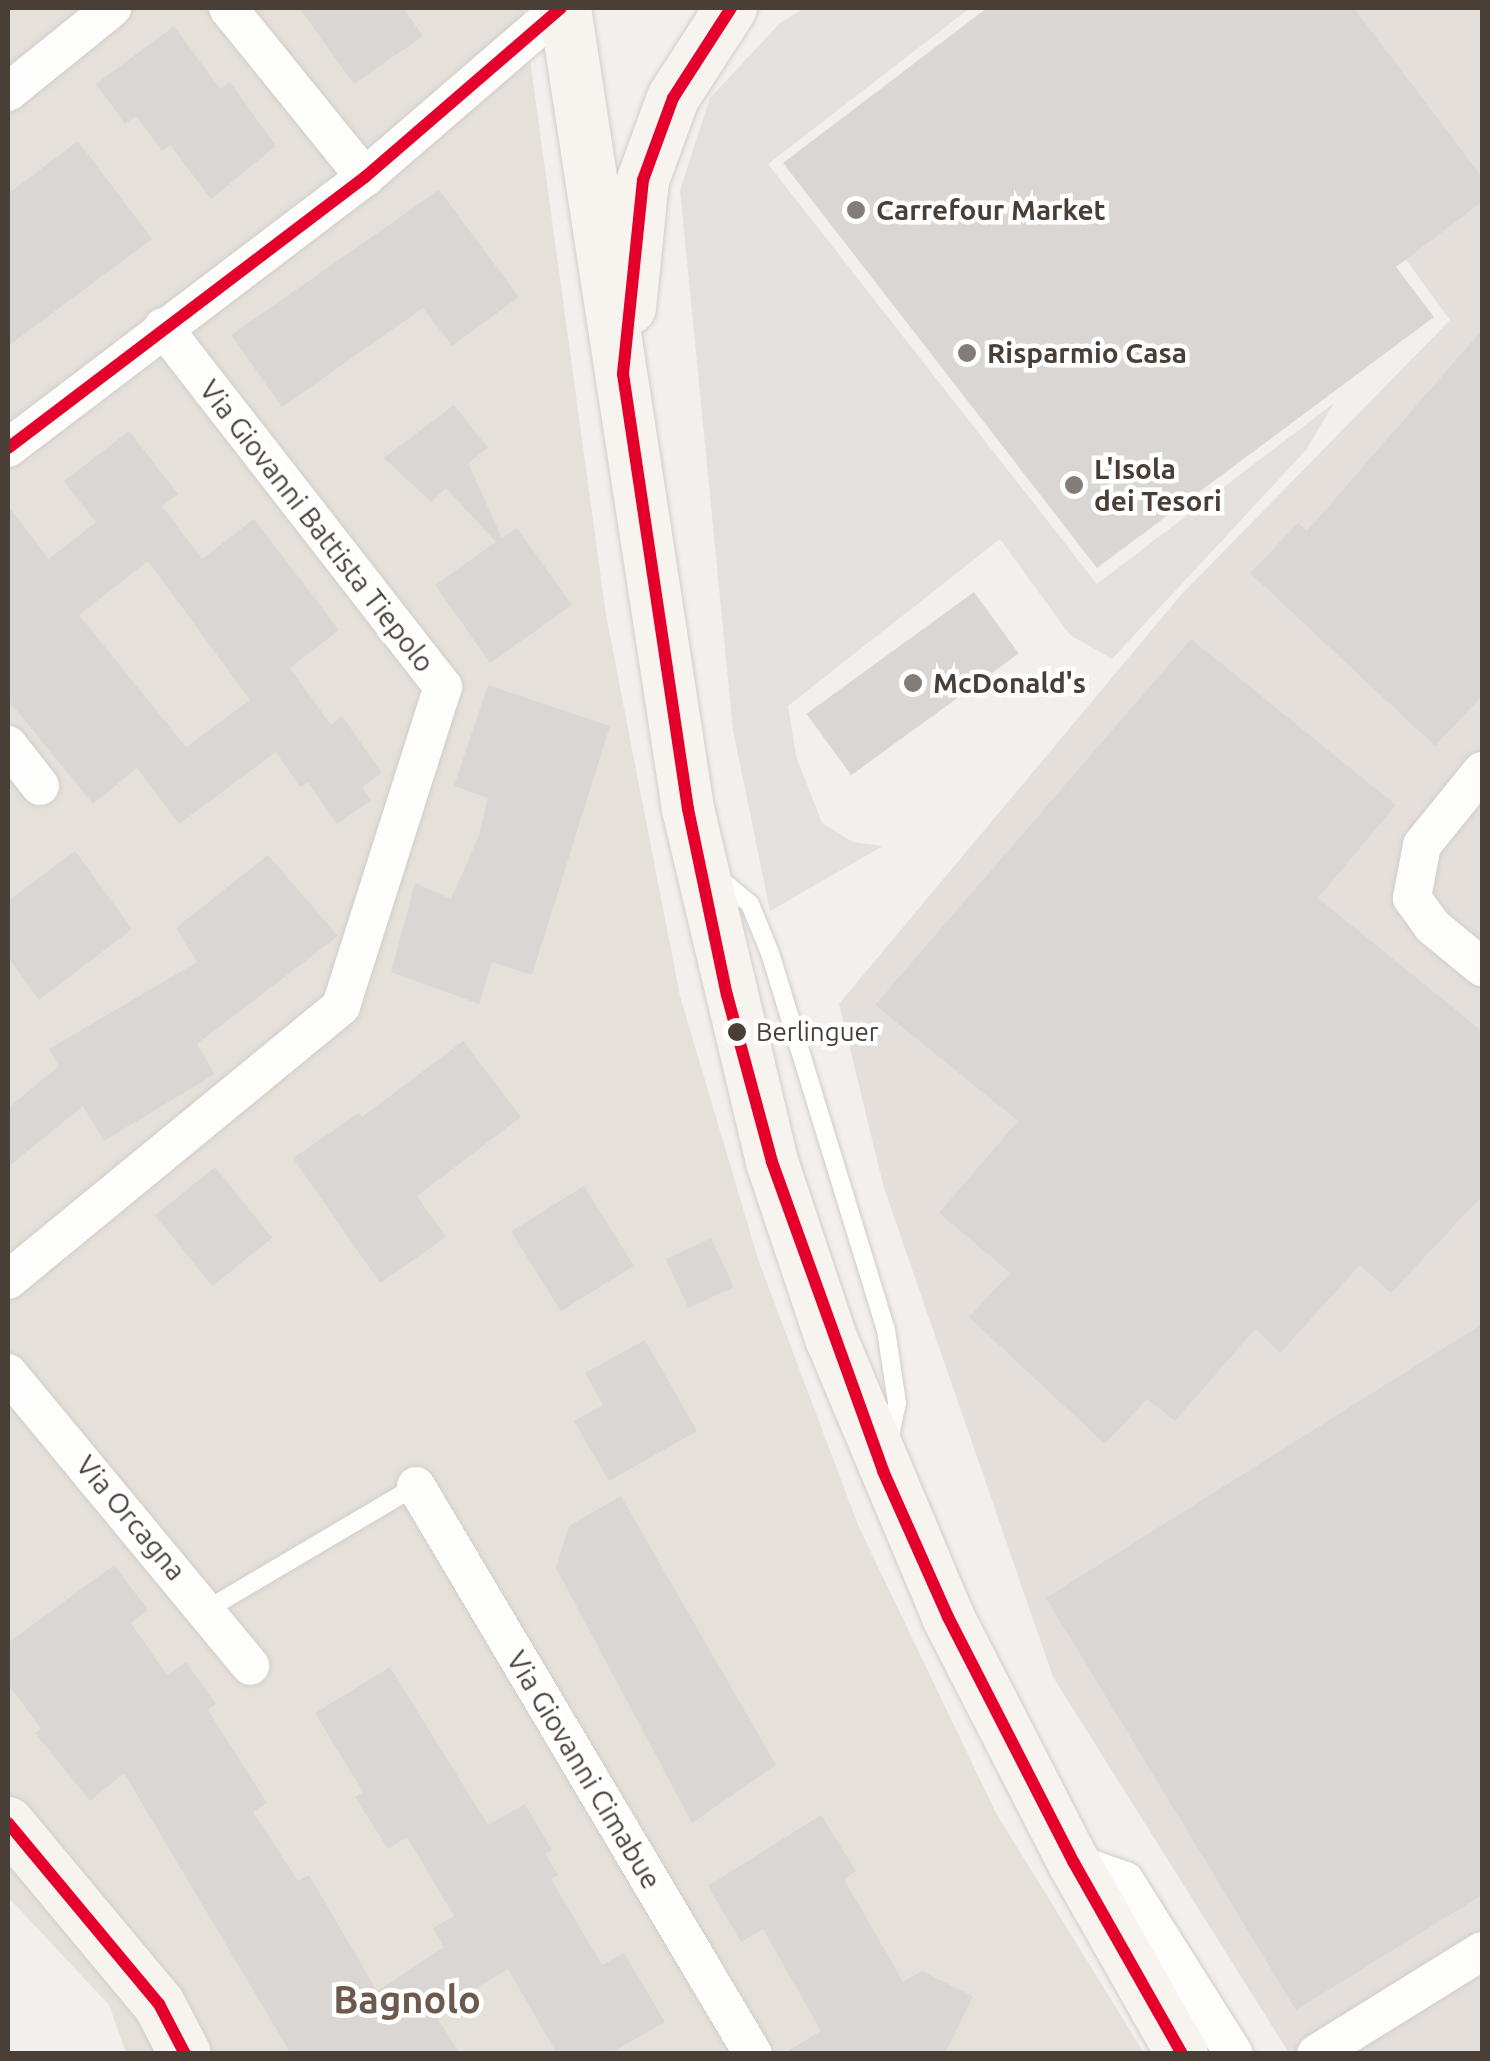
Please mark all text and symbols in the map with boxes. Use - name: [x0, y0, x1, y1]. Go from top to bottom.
- place label: Carrefour Market: [876, 193, 1106, 227]
- marker: Carrefour Market: [845, 199, 867, 221]
- place label: Risparmio Casa: [987, 336, 1187, 370]
- marker: Risparmio Casa: [956, 342, 978, 364]
- street label: Via Giovanni Battista Tiepolo: [193, 373, 441, 679]
- place label: L'Isola dei Tesori: [1094, 452, 1222, 518]
- marker: L'Isola dei Tesori: [1063, 474, 1085, 496]
- place label: McDonald's: [933, 666, 1086, 700]
- marker: McDonald's: [902, 672, 924, 694]
- place label: Berlinguer: [756, 1016, 879, 1048]
- marker: Berlinguer: [727, 1022, 747, 1042]
- street label: Via Orcagna: [69, 1449, 193, 1587]
- street label: Via Giovanni Cimabue: [500, 1645, 668, 1895]
- district label: Bagnolo: [333, 1977, 481, 2023]

